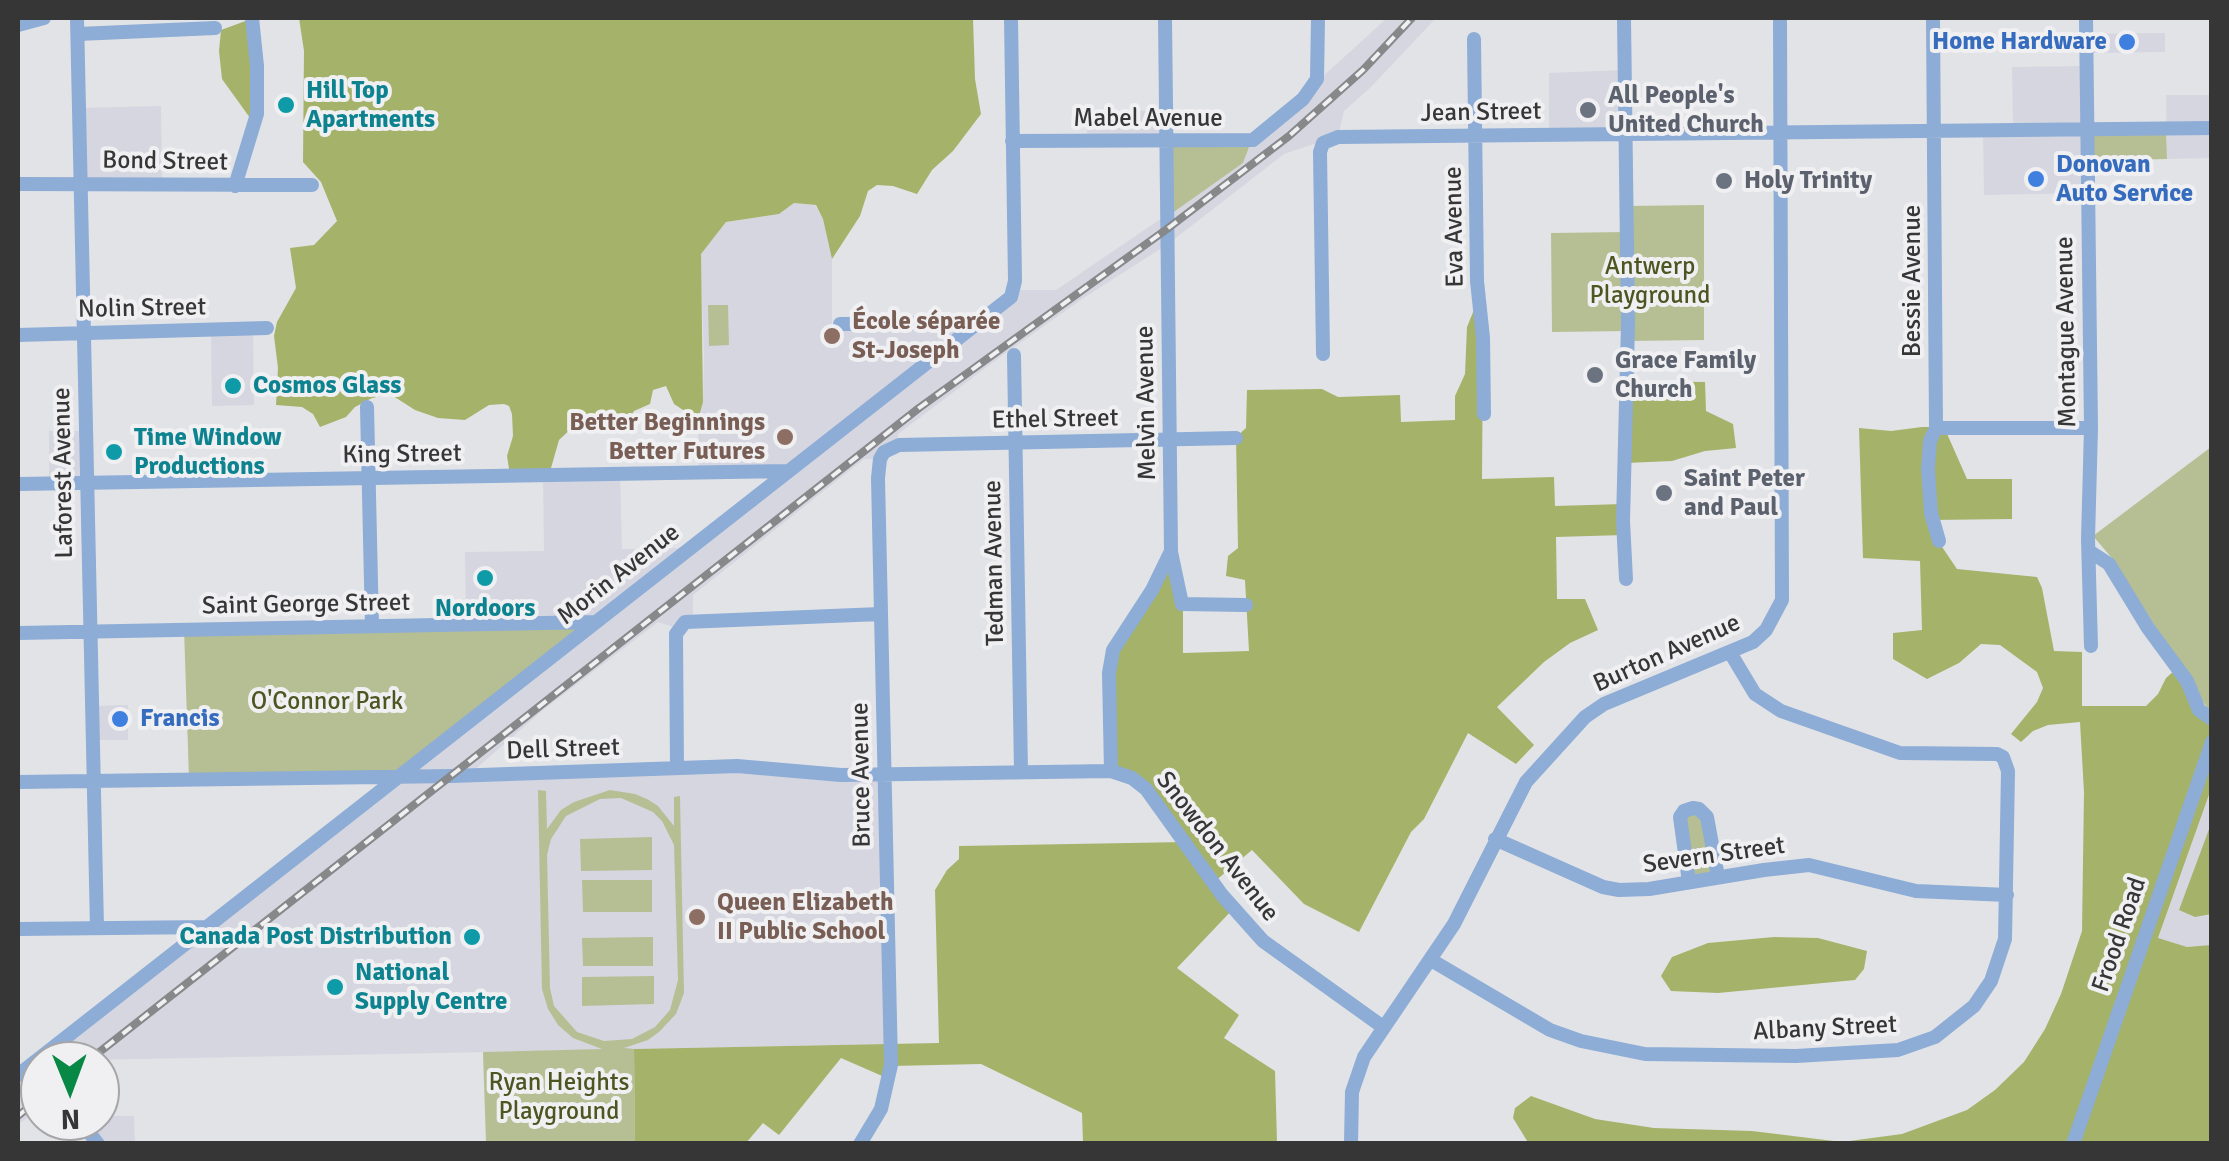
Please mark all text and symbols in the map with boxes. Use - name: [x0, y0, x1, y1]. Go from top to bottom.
- place label: Home Hardware: [1932, 27, 2107, 57]
- marker: Home Hardware: [2116, 31, 2138, 53]
- place label: Hill Top Apartments: [306, 76, 435, 135]
- place label: All People's United Church: [1608, 81, 1764, 140]
- marker: Hill Top Apartments: [275, 94, 297, 116]
- street label: Jean Street: [1420, 97, 1542, 129]
- marker: All People's United Church: [1577, 99, 1599, 121]
- street label: Mabel Avenue: [1073, 104, 1223, 134]
- street label: Bond Street: [102, 146, 228, 178]
- place label: Donovan Auto Service: [2056, 150, 2193, 209]
- street label: Eva Avenue: [1439, 166, 1471, 288]
- place label: Holy Trinity: [1744, 166, 1872, 196]
- marker: Donovan Auto Service: [2025, 168, 2047, 190]
- marker: Holy Trinity: [1713, 170, 1735, 192]
- street label: Bessie Avenue: [1898, 205, 1928, 357]
- street label: Montague Avenue: [2050, 236, 2084, 428]
- park label: Antwerp Playground: [1590, 252, 1710, 311]
- street label: Nolin Street: [78, 293, 206, 325]
- place label: École séparée St-Joseph: [852, 307, 1000, 366]
- marker: École séparée St-Joseph: [821, 325, 843, 347]
- street label: Melvin Avenue: [1131, 325, 1163, 481]
- place label: Grace Family Church: [1615, 346, 1756, 405]
- marker: Grace Family Church: [1584, 364, 1606, 386]
- place label: Cosmos Glass: [253, 371, 401, 401]
- marker: Cosmos Glass: [222, 375, 244, 397]
- street label: Laforest Avenue: [48, 387, 80, 559]
- street label: Ethel Street: [991, 404, 1119, 436]
- place label: Better Beginnings Better Futures: [569, 408, 765, 467]
- place label: Time Window Productions: [134, 423, 281, 482]
- marker: Better Beginnings Better Futures: [774, 426, 796, 448]
- street label: King Street: [342, 439, 462, 471]
- marker: Time Window Productions: [103, 441, 125, 463]
- place label: Saint Peter and Paul: [1684, 464, 1805, 523]
- street label: Tedman Avenue: [979, 480, 1011, 646]
- marker: Saint Peter and Paul: [1653, 482, 1675, 504]
- street label: Morin Avenue: [552, 518, 686, 632]
- marker: Nordoors: [474, 567, 496, 589]
- street label: Saint George Street: [202, 588, 410, 622]
- place label: Nordoors: [435, 594, 535, 624]
- street label: Burton Avenue: [1589, 608, 1745, 700]
- park label: O'Connor Park: [251, 687, 403, 717]
- street label: Bruce Avenue: [846, 702, 878, 848]
- place label: Francis: [140, 704, 220, 734]
- marker: Francis: [109, 708, 131, 730]
- street label: Dell Street: [506, 733, 620, 767]
- street label: Snowdon Avenue: [1149, 766, 1285, 928]
- street label: Severn Street: [1641, 831, 1787, 881]
- street label: Frood Road: [2086, 874, 2154, 996]
- place label: Queen Elizabeth II Public School: [717, 888, 893, 947]
- marker: Queen Elizabeth II Public School: [686, 906, 708, 928]
- place label: Canada Post Distribution: [180, 922, 452, 952]
- marker: Canada Post Distribution: [461, 926, 483, 948]
- place label: National Supply Centre: [355, 958, 508, 1017]
- marker: National Supply Centre: [324, 976, 346, 998]
- street label: Albany Street: [1752, 1010, 1898, 1048]
- north arrow: [20, 1041, 120, 1141]
- park label: Ryan Heights Playground: [489, 1068, 629, 1127]
- text: N: [60, 1102, 81, 1136]

